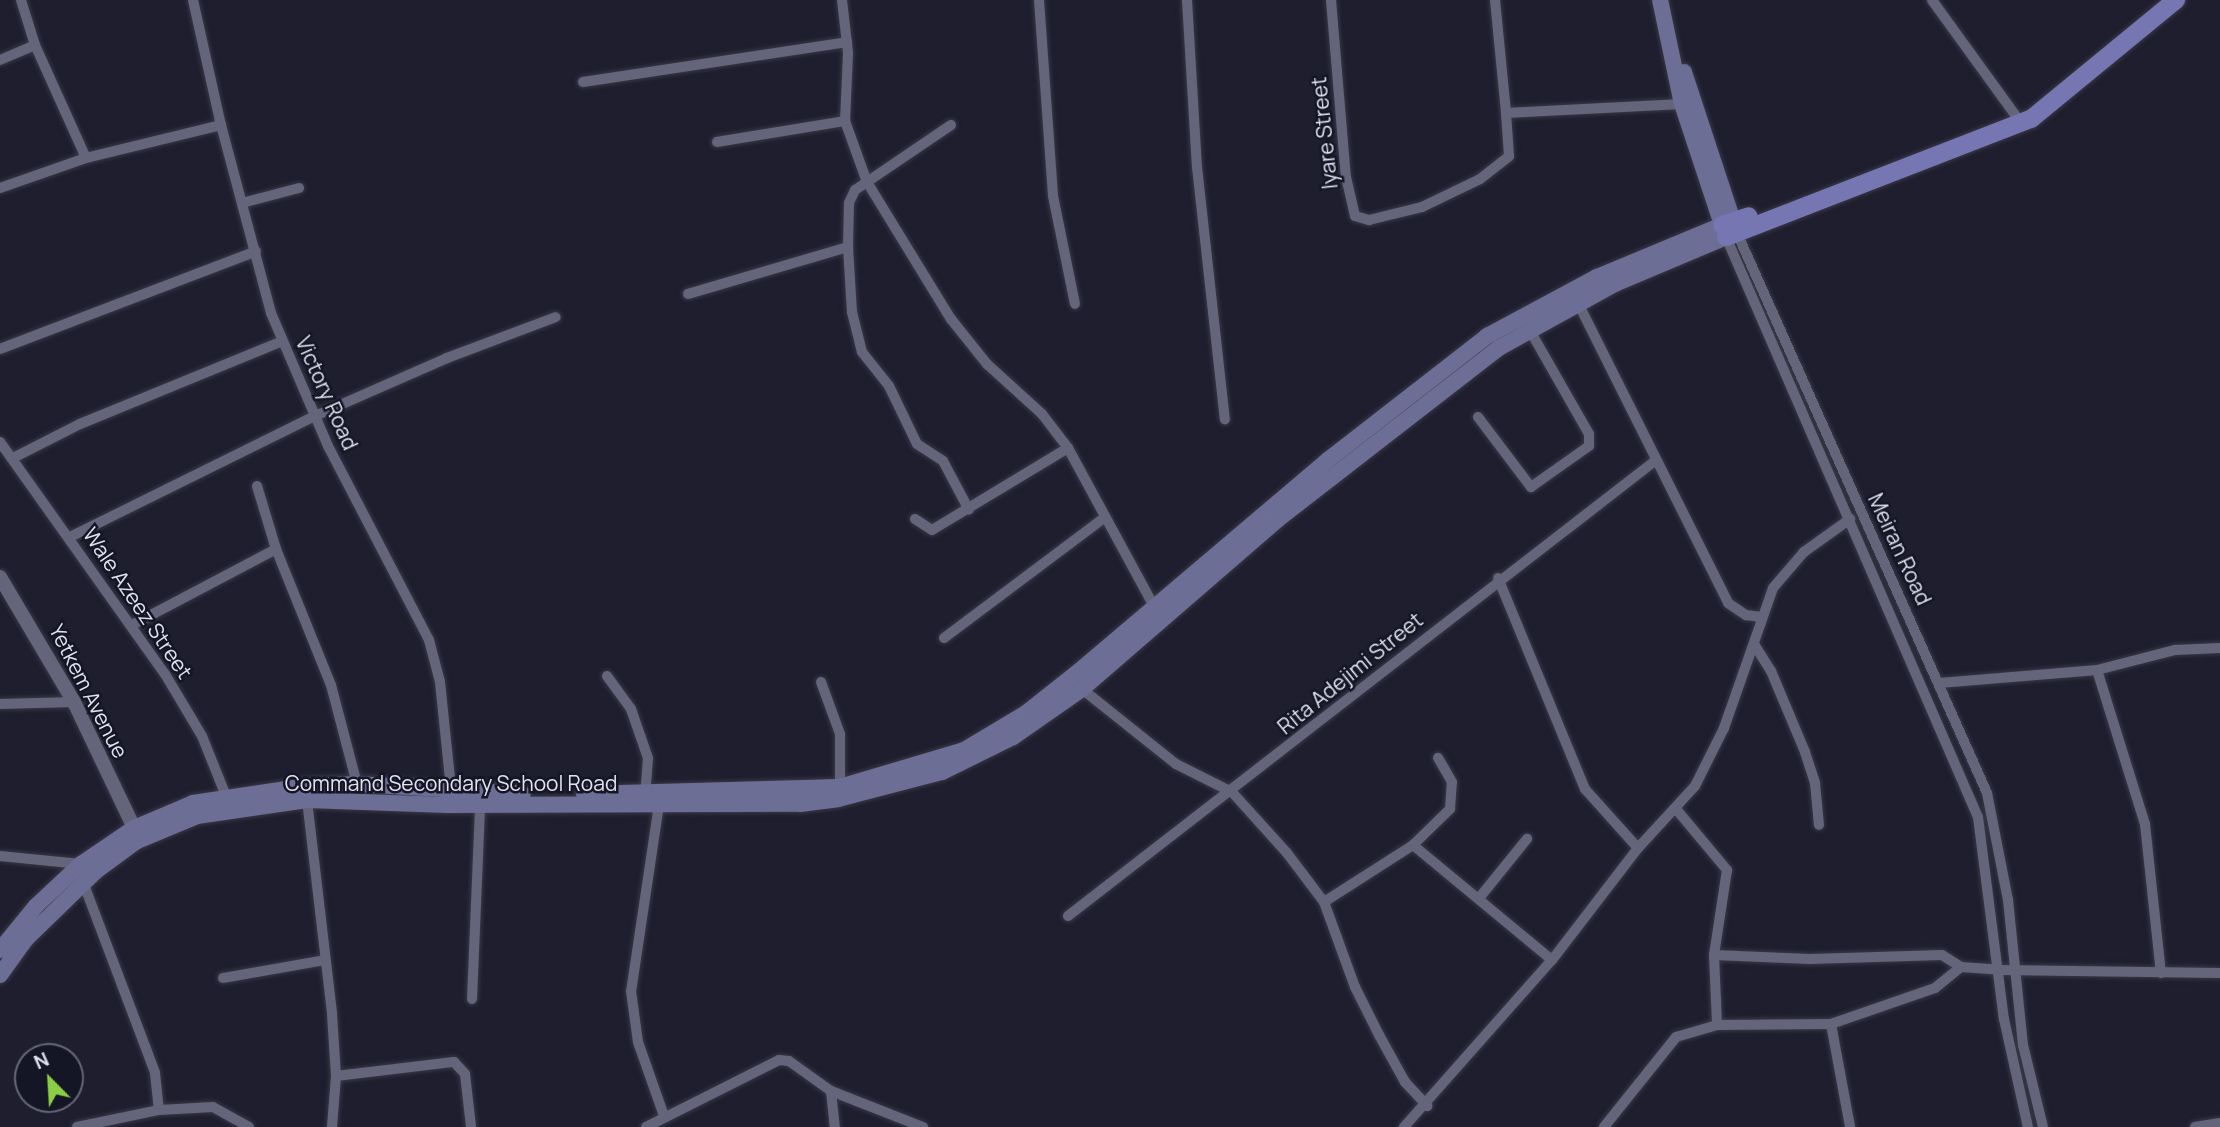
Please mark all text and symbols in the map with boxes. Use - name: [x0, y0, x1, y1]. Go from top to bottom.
- street label: Iyare Street: [1306, 76, 1342, 190]
- street label: Victory Road: [291, 332, 363, 454]
- street label: Meiran Road: [1863, 489, 1937, 609]
- street label: Wale Azeez Street: [78, 523, 198, 683]
- street label: Rita Adejimi Street: [1272, 607, 1428, 739]
- street label: Yetkem Avenue: [44, 620, 134, 762]
- street label: Command Secondary School Road: [285, 770, 617, 796]
- north arrow: [14, 1043, 84, 1113]
- text: N: [30, 1046, 53, 1075]

